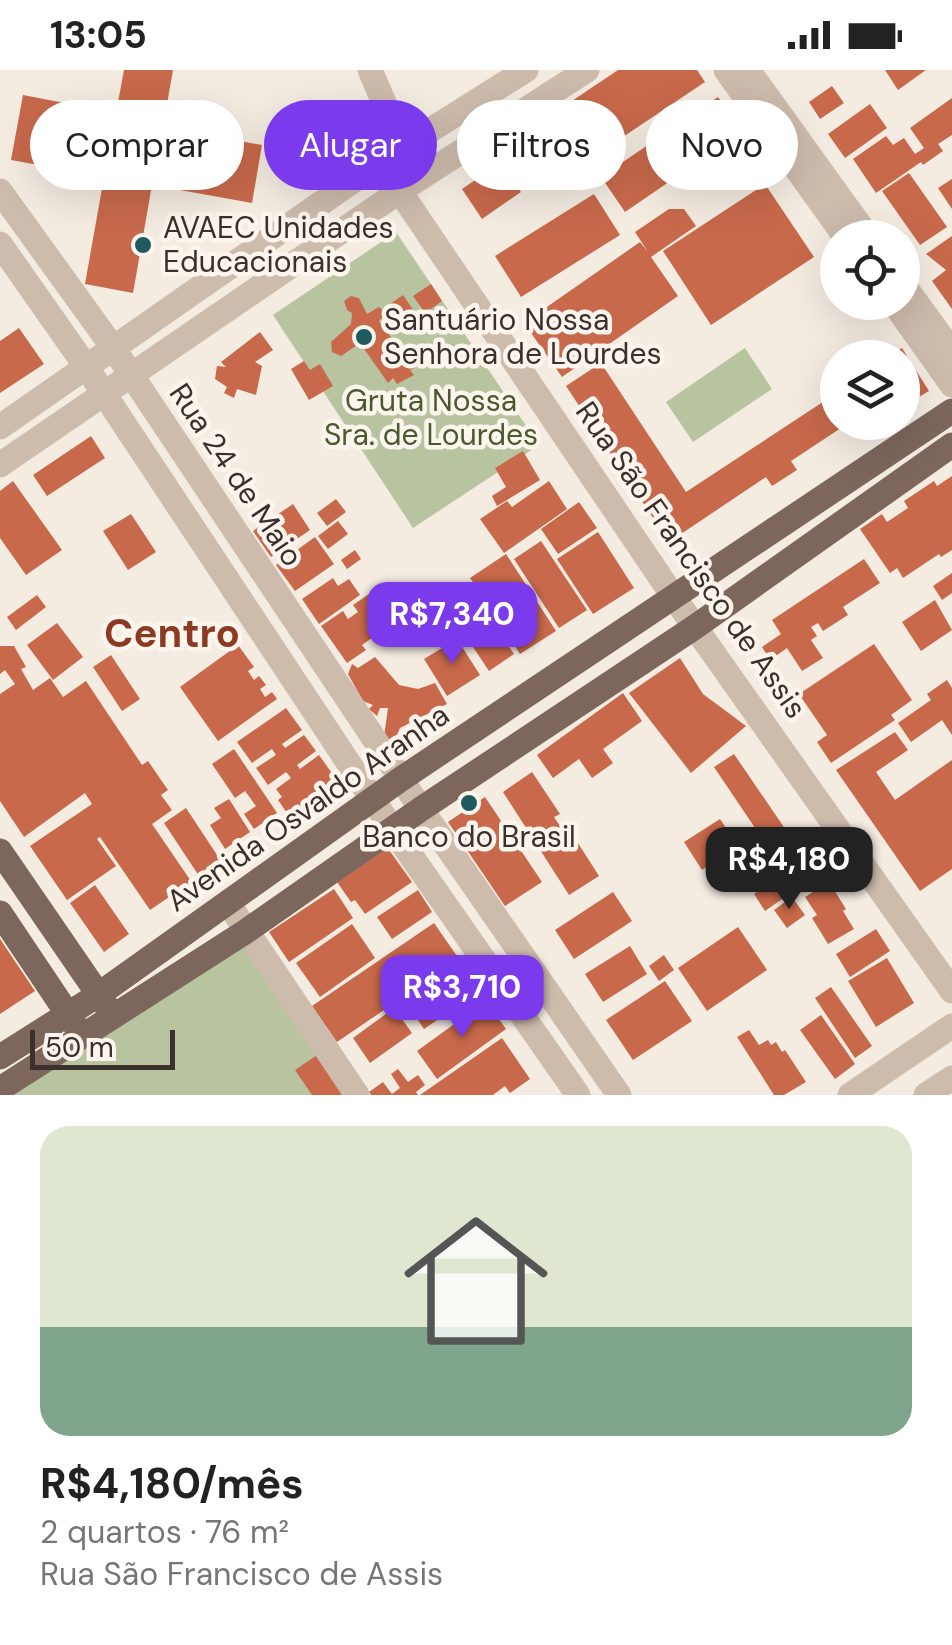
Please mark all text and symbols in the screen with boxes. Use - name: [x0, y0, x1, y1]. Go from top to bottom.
- text: 13:05: [50, 10, 147, 60]
- chip: Comprar: [30, 100, 244, 190]
- chip: Alugar: [264, 100, 437, 190]
- chip: Filtros: [457, 100, 626, 190]
- chip: Novo: [646, 100, 798, 190]
- place label: AVAEC Unidades Educacionais: [163, 208, 394, 281]
- map controls: [820, 220, 920, 440]
- button: locate: [820, 220, 920, 320]
- marker: AVAEC Unidades Educacionais: [132, 234, 154, 256]
- place label: Santuário Nossa Senhora de Lourdes: [384, 300, 662, 373]
- marker: Santuário Nossa Senhora de Lourdes: [353, 326, 375, 348]
- button: layers: [820, 340, 920, 440]
- street label: Rua 24 de Maio: [161, 376, 312, 574]
- park label: Gruta Nossa Sra. de Lourdes: [324, 381, 538, 454]
- street label: Rua São Francisco de Assis: [567, 394, 816, 726]
- pin: R$7,340: [360, 582, 544, 667]
- text: R$7,340: [389, 593, 515, 635]
- district label: Centro: [104, 607, 240, 659]
- street label: Avenida Osvaldo Aranha: [159, 695, 457, 920]
- marker: Banco do Brasil: [458, 792, 480, 814]
- place label: Banco do Brasil: [362, 817, 576, 856]
- pin: R$4,180: [697, 827, 881, 912]
- text: R$4,180: [728, 838, 850, 880]
- pin: R$3,710: [370, 955, 554, 1040]
- text: R$3,710: [403, 966, 521, 1008]
- scale bar: [30, 1025, 175, 1070]
- text: 50 m: [45, 1029, 114, 1066]
- icon: home: [386, 1191, 566, 1371]
- text: R$4,180/mês: [40, 1456, 304, 1511]
- text: 2 quartos · 76 m²: [40, 1511, 289, 1553]
- text: Rua São Francisco de Assis: [40, 1553, 443, 1595]

